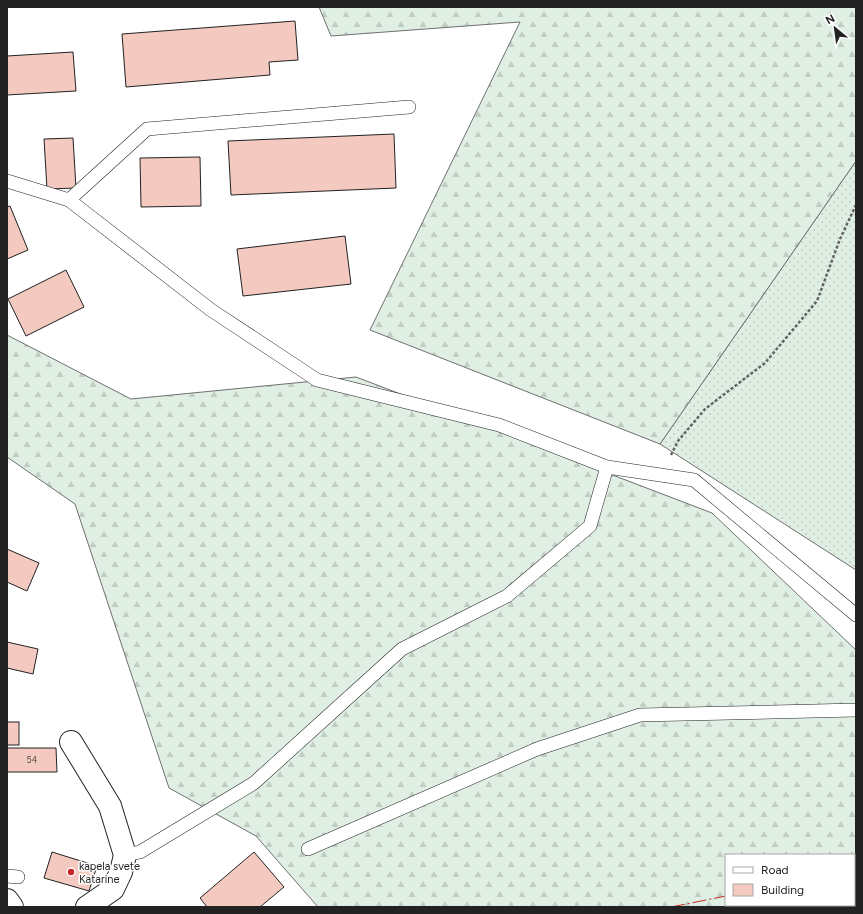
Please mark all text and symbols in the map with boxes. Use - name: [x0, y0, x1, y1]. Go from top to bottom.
- north arrow: [815, 8, 855, 48]
- text: N: [824, 12, 837, 27]
- house number: 54: [27, 754, 38, 765]
- legend: [725, 854, 855, 906]
- place label: kapela svete Katarine: [79, 860, 140, 886]
- text: Road: [761, 863, 789, 877]
- marker: kapela svete Katarine: [66, 867, 76, 877]
- text: Building: [761, 883, 804, 897]

